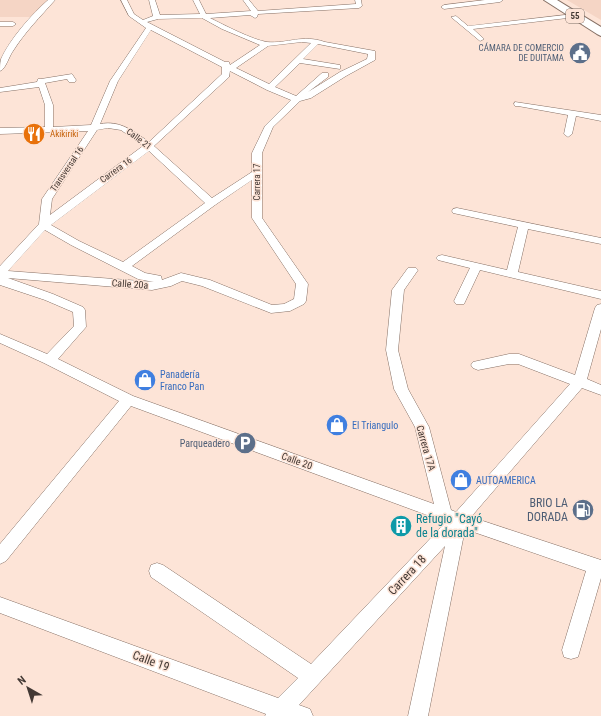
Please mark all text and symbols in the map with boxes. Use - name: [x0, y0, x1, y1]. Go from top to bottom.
- road number: 55: [566, 9, 584, 23]
- public building icon: CÁMARA DE COMERCIO DE DUITAMA: [567, 40, 593, 66]
- place label: CÁMARA DE COMERCIO DE DUITAMA: [479, 42, 564, 63]
- restaurant icon: Akikiriki: [21, 121, 47, 147]
- street label: Calle 21: [125, 126, 153, 152]
- place label: Akikiriki: [50, 129, 78, 139]
- street label: Transversal 16: [48, 145, 86, 193]
- street label: Carrera 16: [98, 155, 134, 185]
- street label: Carrera 17: [252, 163, 262, 200]
- street label: Calle 20a: [111, 277, 149, 291]
- shop icon: Panadería Franco Pan: [132, 367, 158, 393]
- place label: Panadería Franco Pan: [160, 369, 204, 392]
- shop icon: El Triangulo: [324, 412, 350, 438]
- place label: El Triangulo: [352, 420, 398, 431]
- street label: Carrera 17A: [414, 424, 438, 472]
- parking icon: Parqueadero: [232, 430, 258, 456]
- place label: Parqueadero: [180, 438, 230, 449]
- street label: Calle 20: [280, 450, 314, 472]
- shop icon: AUTOAMERICA: [448, 467, 474, 493]
- place label: AUTOAMERICA: [476, 475, 536, 486]
- place label: BRIO LA DORADA: [527, 496, 568, 524]
- fuel station icon: BRIO LA DORADA: [570, 497, 596, 523]
- place label: Refugio "Cayó de la dorada": [416, 512, 482, 540]
- building icon: Refugio "Cayó de la dorada": [388, 513, 414, 539]
- street label: Carrera 18: [385, 552, 429, 598]
- street label: Calle 19: [131, 648, 171, 674]
- north arrow: [8, 668, 48, 708]
- text: N: [15, 673, 29, 688]

